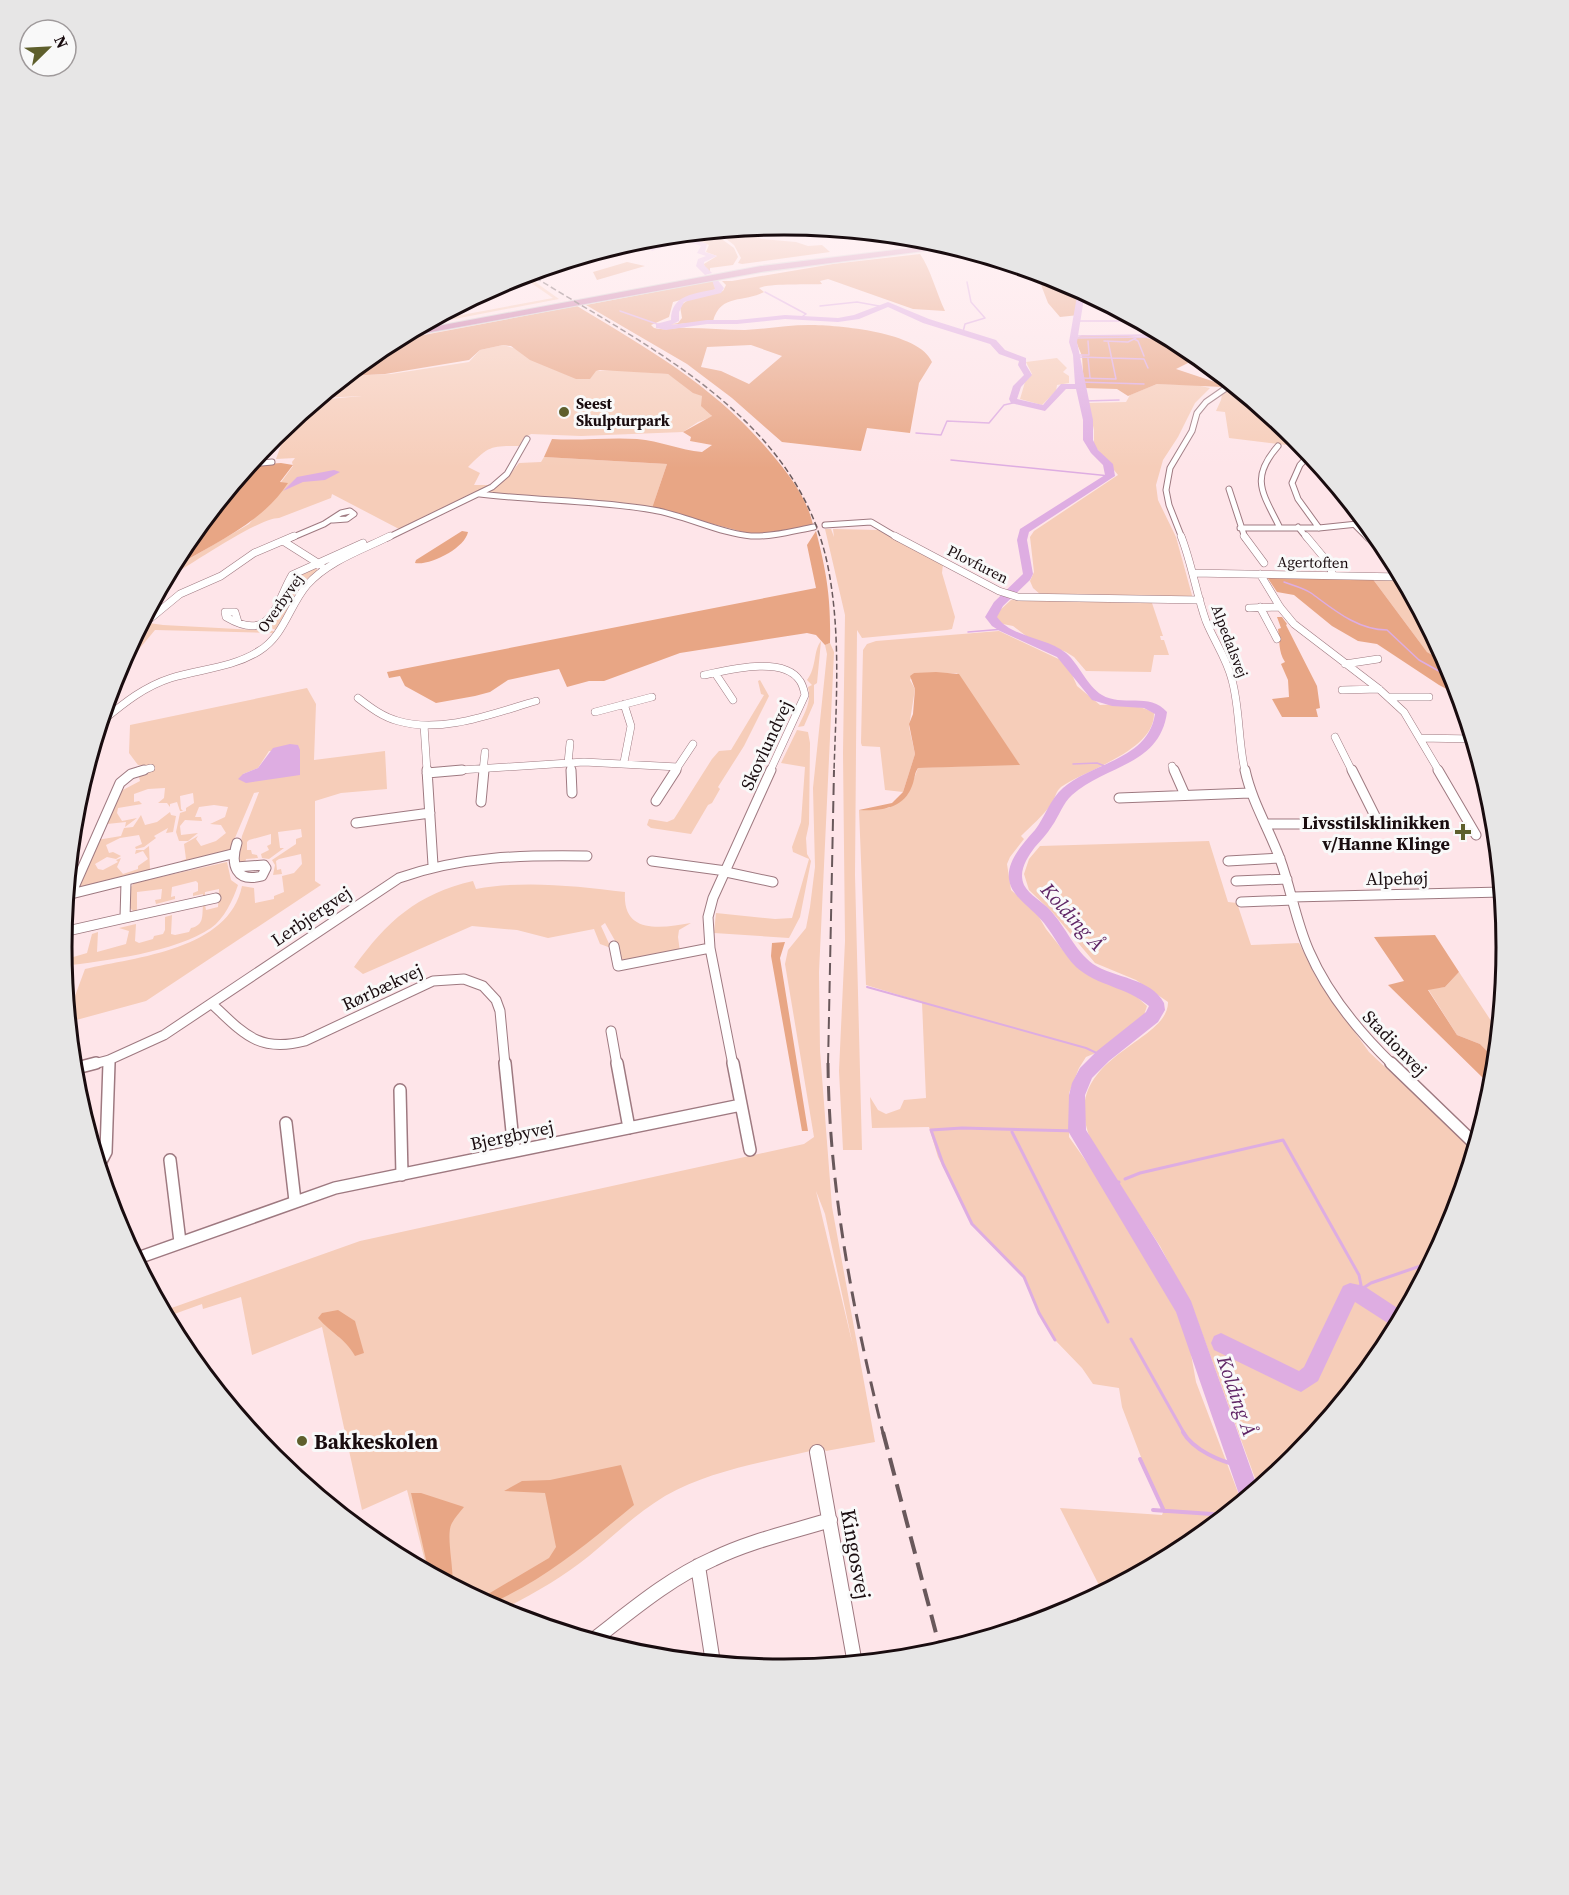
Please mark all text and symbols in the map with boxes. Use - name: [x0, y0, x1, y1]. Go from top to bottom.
- north arrow: [18, 18, 78, 78]
- text: N: [49, 32, 74, 52]
- place label: Seest Skulpturpark: [576, 393, 670, 431]
- marker: Seest Skulpturpark: [557, 405, 571, 419]
- street label: Plovfuren: [944, 540, 1012, 588]
- street label: Agertoften: [1277, 551, 1349, 573]
- street label: Overbyvej: [252, 569, 308, 637]
- street label: Alpedalsvej: [1206, 601, 1254, 681]
- street label: Skovlundvej: [734, 696, 798, 794]
- place label: Livsstilsklinikken v/Hanne Klinge: [1302, 810, 1450, 856]
- marker: Livsstilsklinikken v/Hanne Klinge: [1454, 823, 1472, 841]
- street label: Alpehøj: [1366, 865, 1428, 891]
- water label: Kolding Å: [1034, 876, 1111, 958]
- street label: Lerbjergvej: [266, 880, 356, 952]
- street label: Rørbækvej: [338, 958, 426, 1016]
- street label: Stadionvej: [1357, 1005, 1433, 1081]
- street label: Bjergbyvej: [468, 1114, 556, 1156]
- water label: Kolding Å: [1210, 1351, 1264, 1440]
- place label: Bakkeskolen: [314, 1427, 438, 1456]
- marker: Bakkeskolen: [295, 1434, 309, 1448]
- street label: Kingosvej: [834, 1507, 878, 1601]

